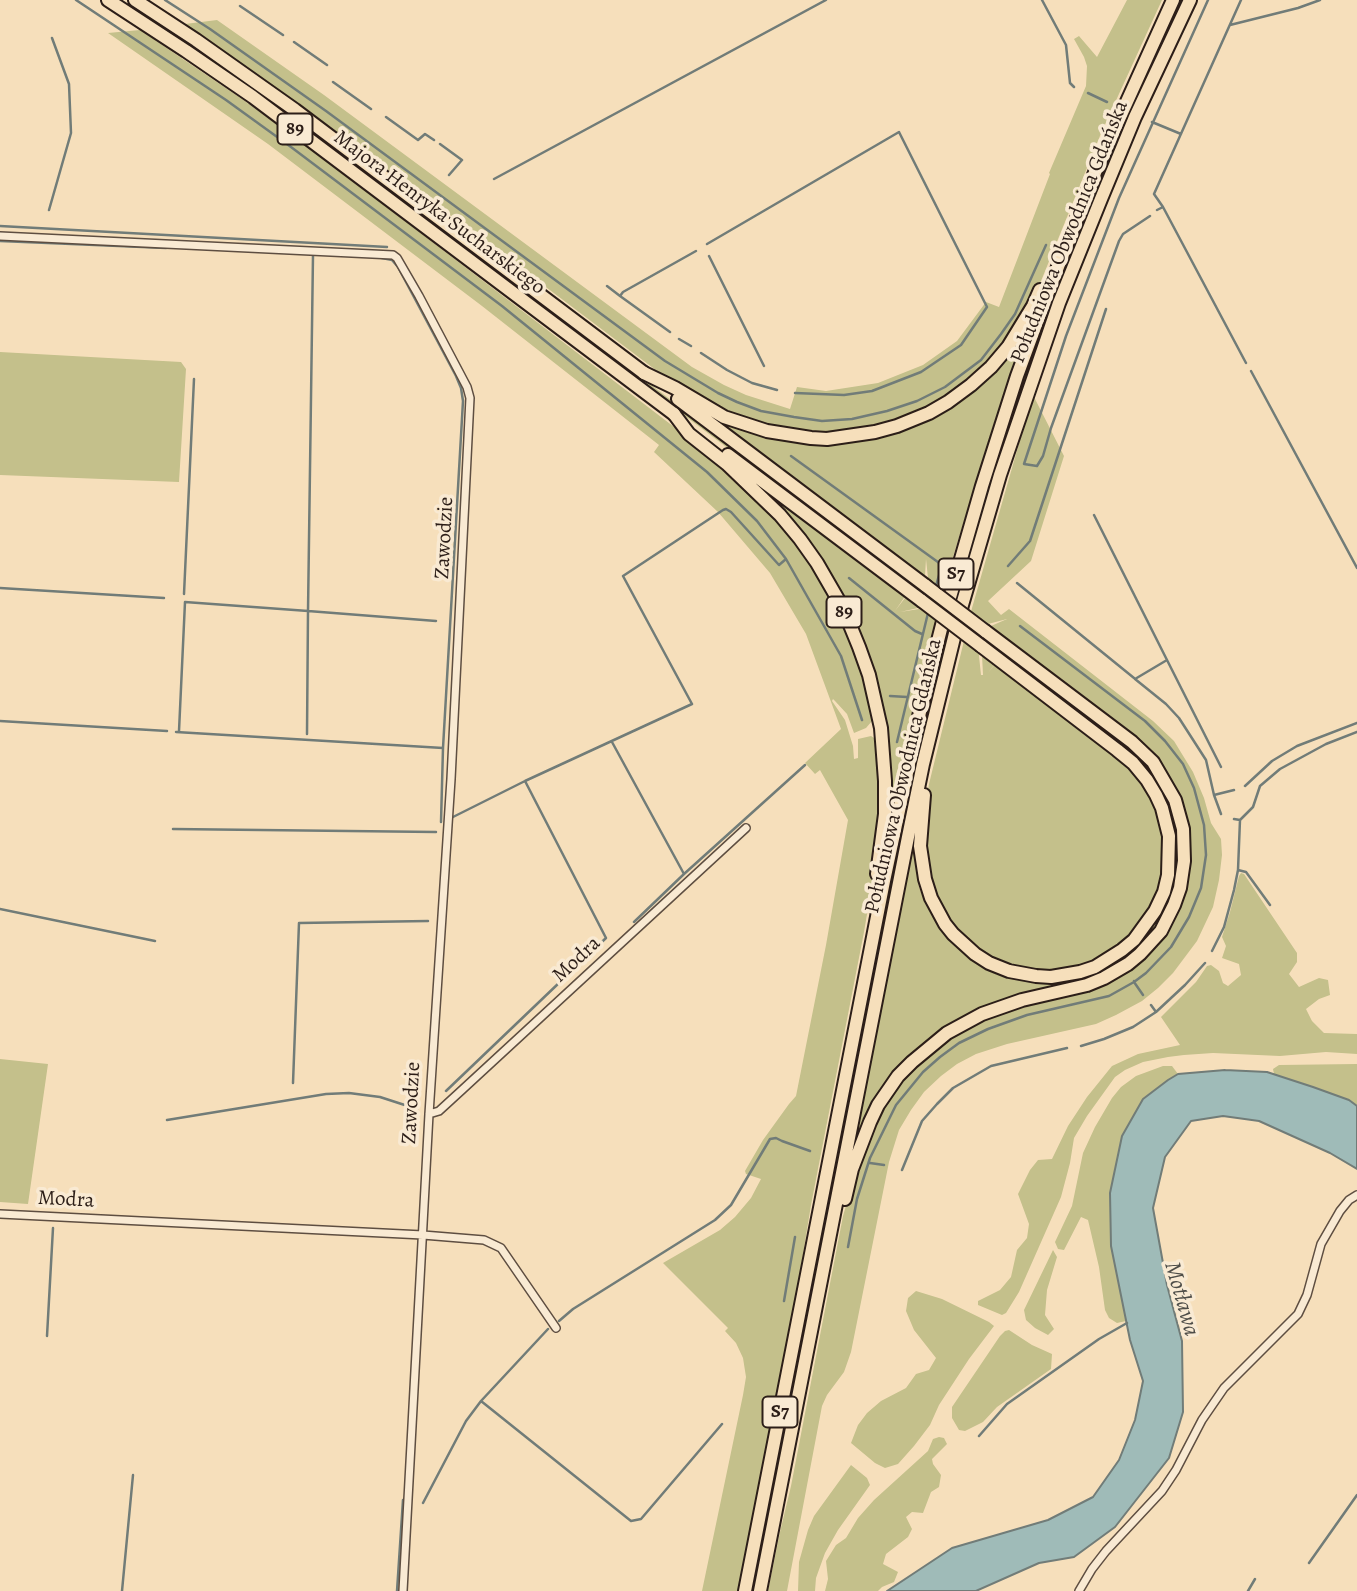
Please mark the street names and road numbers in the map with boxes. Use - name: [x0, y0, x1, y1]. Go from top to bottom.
- street label: Południowa Obwodnica Gdańska: [1006, 97, 1134, 367]
- road number: 89: [278, 113, 312, 144]
- street label: Majora Henryka Sucharskiego: [328, 125, 550, 301]
- street label: Zawodzie: [430, 496, 460, 580]
- road number: S7: [939, 558, 974, 590]
- road number: 89: [826, 596, 862, 628]
- street label: Południowa Obwodnica Gdańska: [860, 636, 948, 916]
- street label: Modra: [548, 931, 606, 989]
- street label: Zawodzie: [397, 1061, 427, 1145]
- street label: Modra: [37, 1186, 95, 1214]
- road number: S7: [762, 1396, 798, 1428]

